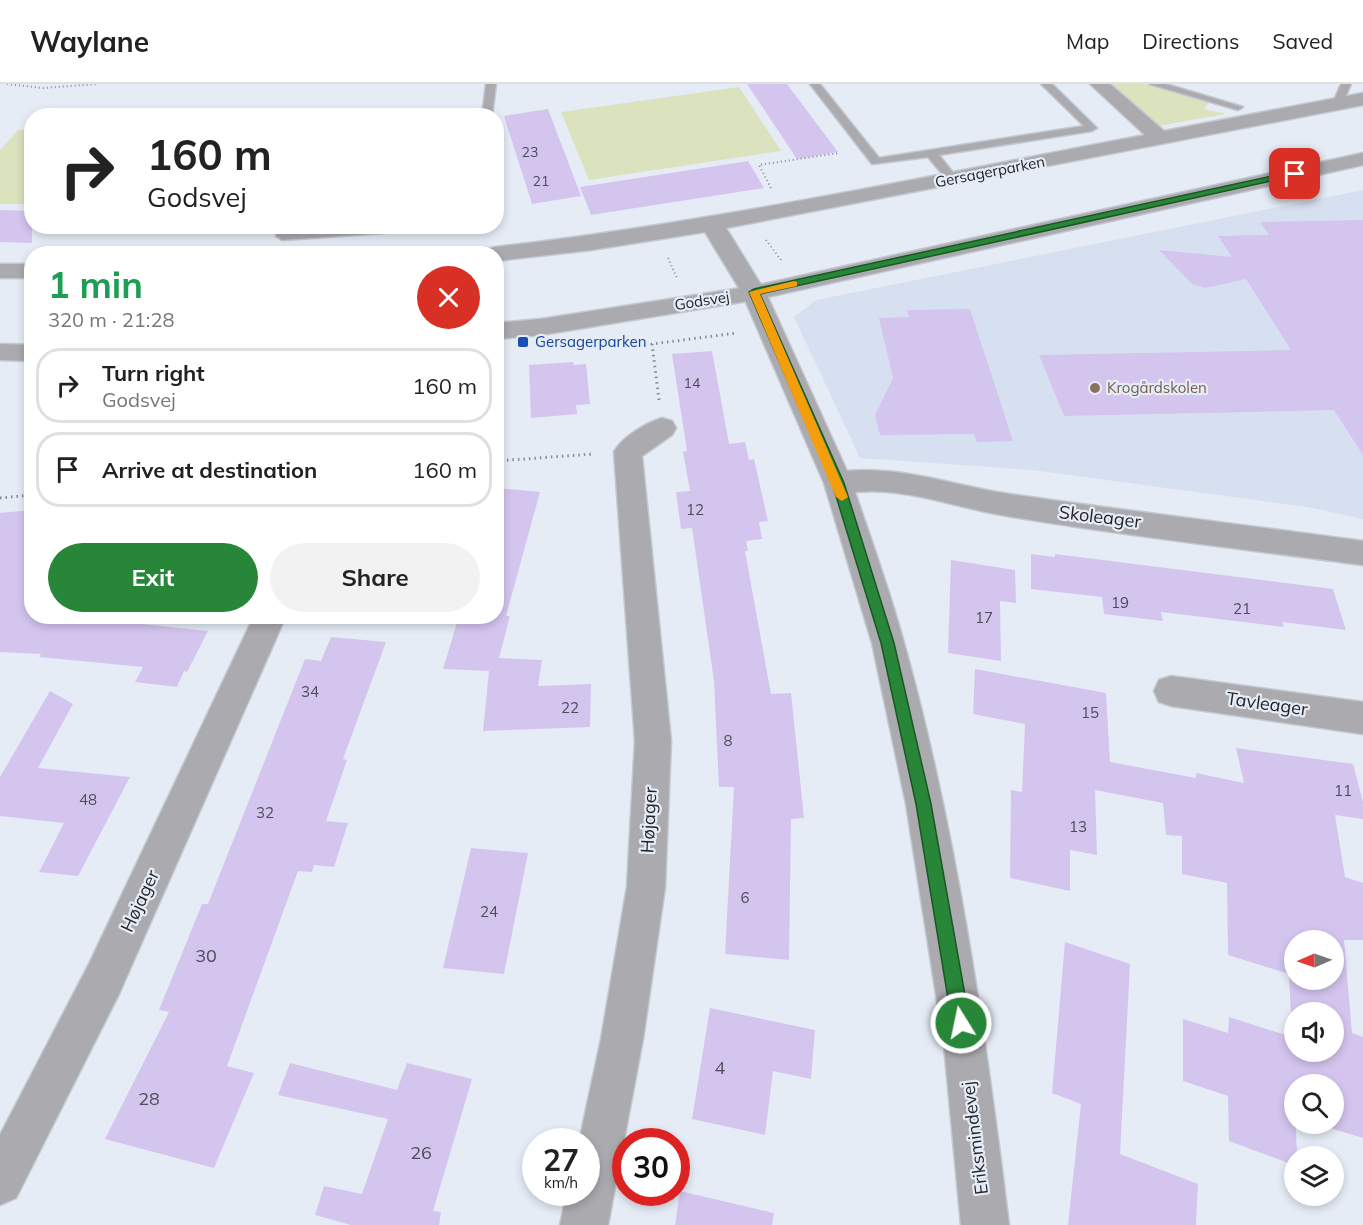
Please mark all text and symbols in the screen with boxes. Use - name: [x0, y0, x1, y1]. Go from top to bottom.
- text: Waylane: [30, 24, 149, 59]
- text: Map: [1066, 28, 1109, 54]
- text: Directions: [1142, 28, 1239, 54]
- text: Saved: [1272, 28, 1333, 54]
- text: 160 m: [147, 128, 272, 181]
- icon: right: [48, 132, 126, 210]
- house number: 23: [522, 143, 538, 161]
- pin: [1269, 148, 1320, 199]
- street label: Gersagerparken: [933, 152, 1046, 191]
- icon: arrive: [1278, 157, 1311, 190]
- house number: 21: [533, 172, 549, 190]
- text: Godsvej: [147, 180, 247, 214]
- text: 1 min: [48, 262, 143, 307]
- button: close: [417, 266, 480, 329]
- street label: Godsvej: [673, 287, 731, 314]
- text: 320 m · 21:28: [48, 307, 174, 332]
- place label: Gersagerparken: [535, 332, 647, 351]
- marker: Gersagerparken: [516, 335, 530, 349]
- text: Turn right: [102, 359, 205, 387]
- icon: right: [51, 369, 84, 402]
- text: 160 m: [412, 372, 477, 400]
- house number: 14: [684, 374, 701, 392]
- place label: Krogårdskolen: [1107, 378, 1207, 397]
- marker: Krogårdskolen: [1088, 381, 1102, 395]
- text: Godsvej: [102, 387, 176, 412]
- icon: arrive: [51, 453, 84, 486]
- text: Arrive at destination: [102, 456, 317, 484]
- text: 160 m: [412, 456, 477, 484]
- house number: 12: [686, 500, 704, 519]
- street label: Skoleager: [1058, 500, 1143, 533]
- button: Exit: [48, 543, 258, 612]
- button: Share: [270, 543, 480, 612]
- house number: 19: [1111, 593, 1129, 612]
- house number: 21: [1233, 599, 1251, 618]
- house number: 17: [975, 608, 993, 627]
- house number: 34: [301, 682, 319, 701]
- street label: Tavleager: [1225, 686, 1310, 721]
- house number: 22: [561, 698, 579, 717]
- house number: 15: [1081, 703, 1099, 722]
- house number: 8: [723, 731, 733, 750]
- house number: 11: [1334, 781, 1352, 800]
- street label: Højager: [635, 786, 662, 854]
- house number: 48: [79, 790, 97, 809]
- house number: 32: [256, 803, 274, 822]
- house number: 13: [1069, 817, 1087, 836]
- street label: Højager: [115, 865, 164, 936]
- house number: 6: [740, 888, 750, 907]
- house number: 24: [480, 902, 498, 921]
- north arrow: [1284, 930, 1344, 990]
- map controls: [1284, 930, 1344, 1206]
- house number: 30: [195, 944, 217, 967]
- position arrow: [929, 991, 993, 1055]
- button: sound: [1284, 1002, 1344, 1062]
- house number: 4: [715, 1056, 726, 1079]
- button: search: [1284, 1074, 1344, 1134]
- street label: Eriksmindevej: [956, 1080, 993, 1196]
- house number: 28: [138, 1087, 160, 1110]
- speed limit sign: 30: [612, 1128, 690, 1206]
- house number: 26: [410, 1141, 432, 1164]
- text: 27: [543, 1141, 579, 1179]
- button: layers: [1284, 1146, 1344, 1206]
- text: km/h: [544, 1173, 578, 1192]

